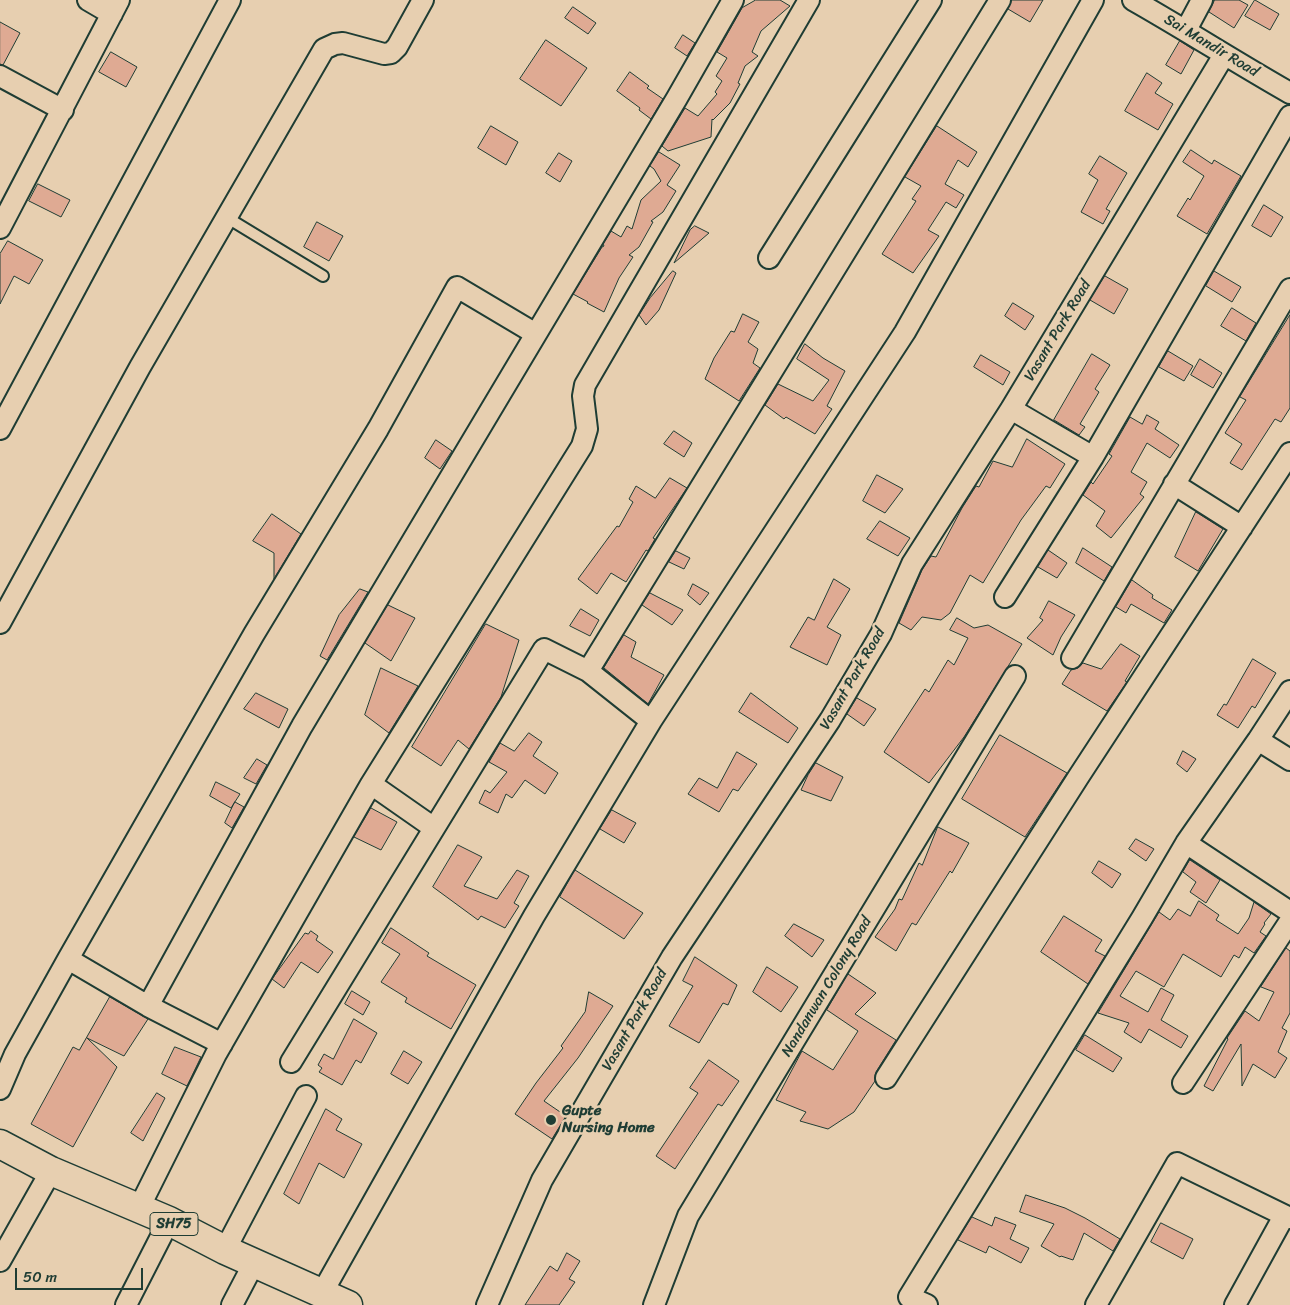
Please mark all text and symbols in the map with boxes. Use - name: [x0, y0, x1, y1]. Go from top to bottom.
- street label: Sai Mandir Road: [1160, 11, 1262, 81]
- street label: Vasant Park Road: [1021, 277, 1095, 385]
- street label: Vasant Park Road: [817, 625, 889, 733]
- street label: Nandanwan Colony Road: [778, 914, 876, 1060]
- street label: Vasant Park Road: [599, 966, 671, 1074]
- place label: Gupte Nursing Home: [562, 1102, 655, 1137]
- marker: Gupte Nursing Home: [544, 1113, 558, 1127]
- road number: SH75: [150, 1212, 198, 1236]
- scale bar: [18, 1258, 145, 1290]
- text: 50 m: [23, 1264, 57, 1290]

